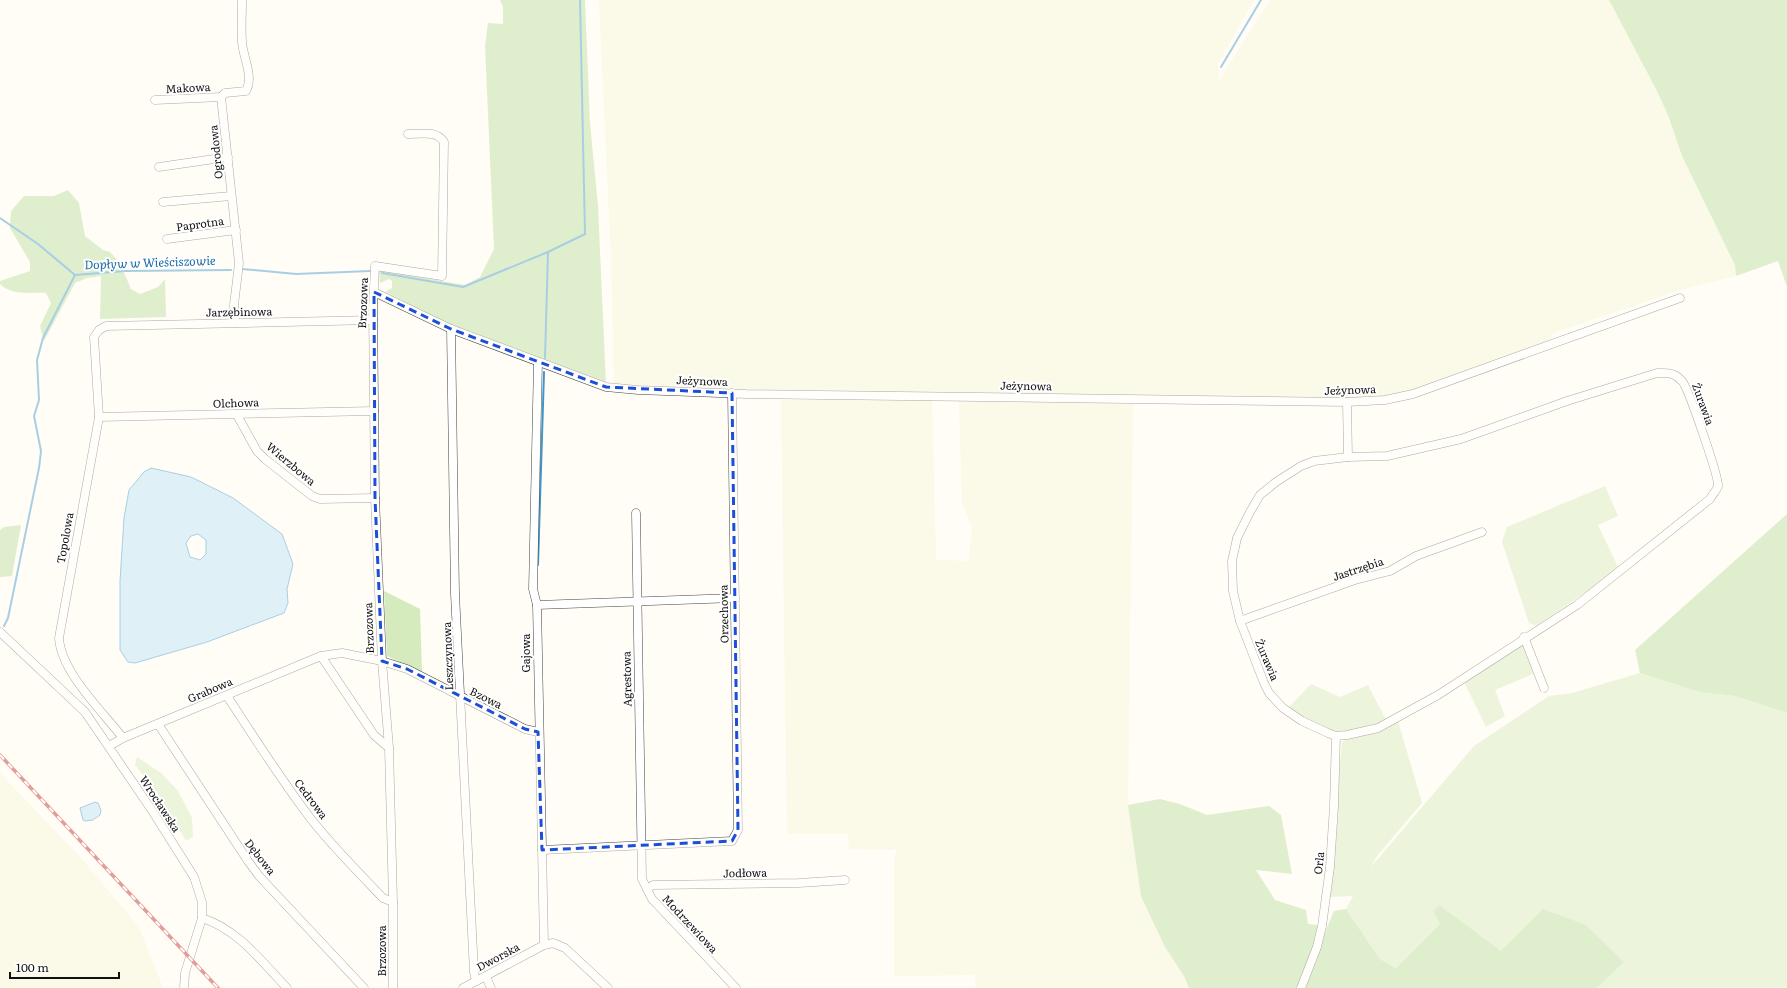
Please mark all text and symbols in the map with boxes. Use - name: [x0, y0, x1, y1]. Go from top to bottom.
- street label: Makowa: [165, 78, 211, 96]
- street label: Ogrodowa: [204, 124, 226, 180]
- street label: Paprotna: [175, 212, 225, 234]
- water label: Dopływ w Wieściszowie: [84, 251, 216, 273]
- street label: Brzozowa: [353, 277, 371, 329]
- street label: Jarzębinowa: [206, 302, 272, 320]
- street label: Jeżynowa: [676, 371, 728, 389]
- street label: Jeżynowa: [1000, 377, 1052, 393]
- street label: Jeżynowa: [1324, 380, 1376, 398]
- street label: Żurawia: [1689, 380, 1719, 427]
- street label: Olchowa: [213, 393, 259, 411]
- street label: Wierzbowa: [264, 438, 320, 489]
- street label: Topolowa: [52, 511, 76, 565]
- street label: Jastrzębia: [1330, 552, 1385, 584]
- street label: Orzechowa: [714, 584, 732, 644]
- street label: Brzozowa: [359, 602, 377, 654]
- street label: Leszczynowa: [438, 621, 456, 691]
- street label: Gajowa: [517, 633, 533, 673]
- street label: Żurawia: [1252, 636, 1284, 683]
- street label: Agrestowa: [618, 651, 634, 707]
- street label: Grabowa: [185, 672, 235, 706]
- street label: Bzowa: [468, 682, 505, 712]
- street label: Wrocławska: [137, 772, 185, 835]
- street label: Cedrowa: [291, 775, 332, 822]
- street label: Dębowa: [242, 835, 280, 878]
- street label: Orla: [1309, 851, 1327, 875]
- street label: Jodłowa: [723, 864, 767, 880]
- street label: Modrzewiowa: [659, 890, 722, 956]
- street label: Brzozowa: [373, 925, 389, 977]
- street label: Dworska: [473, 938, 522, 974]
- scale bar: [10, 954, 119, 980]
- text: 100 m: [16, 958, 49, 976]

